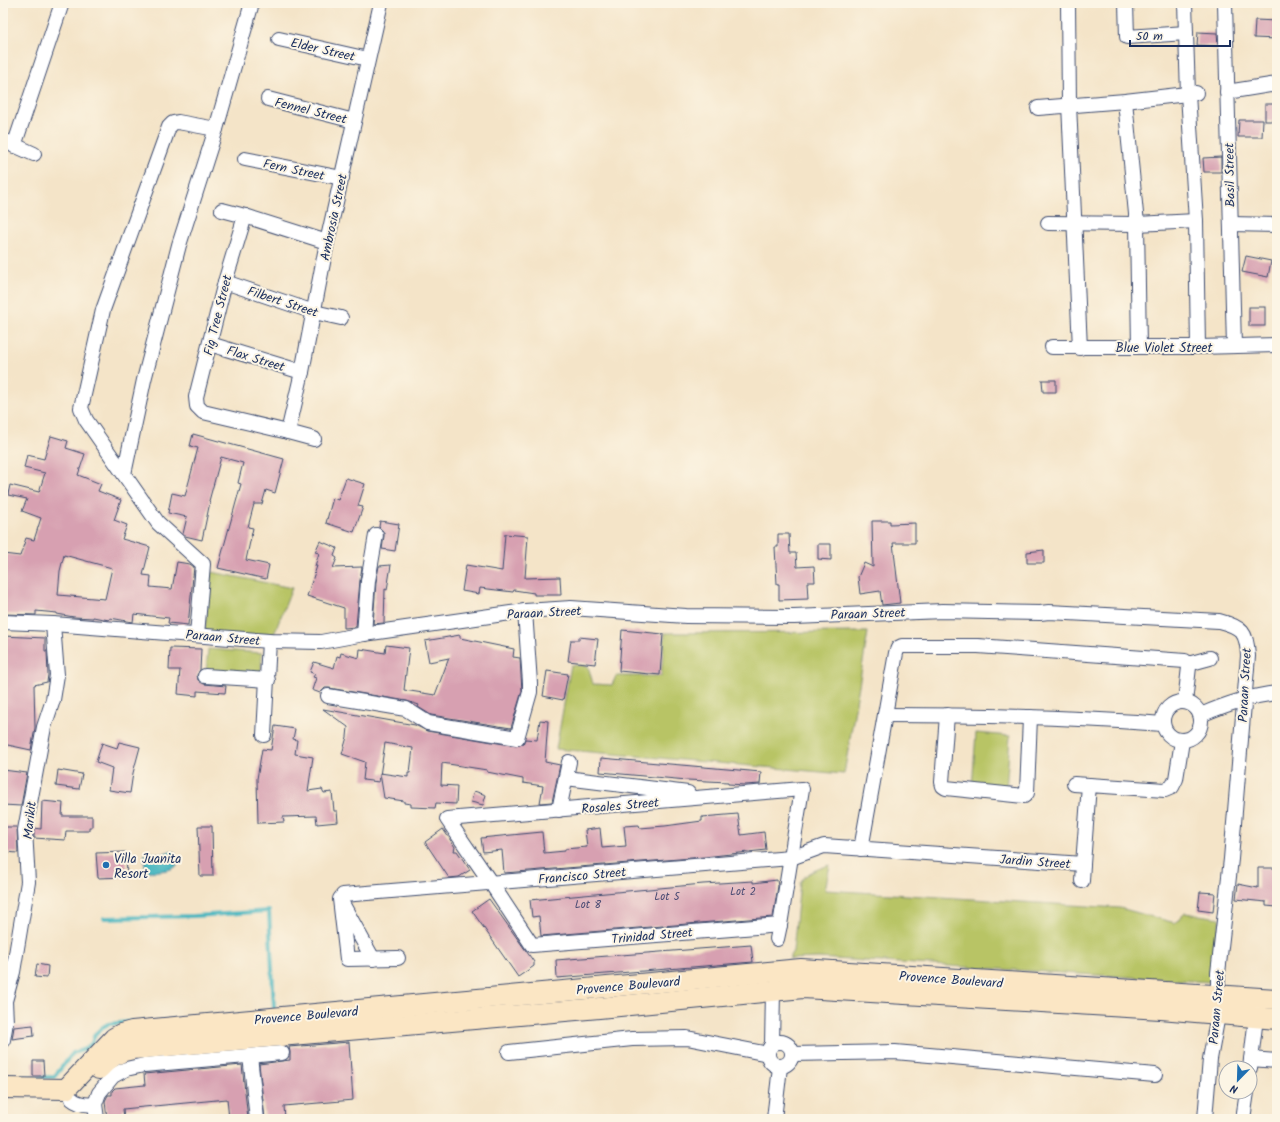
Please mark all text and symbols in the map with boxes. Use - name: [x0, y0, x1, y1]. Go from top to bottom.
- scale bar: [1130, 22, 1230, 48]
- text: 50 m: [1136, 27, 1163, 46]
- street label: Elder Street: [288, 33, 358, 68]
- street label: Fennel Street: [272, 92, 350, 131]
- street label: Basil Street: [1219, 142, 1242, 207]
- street label: Fern Street: [261, 154, 327, 187]
- street label: Ambrosia Street: [315, 171, 354, 263]
- street label: Fig Tree Street: [198, 272, 239, 358]
- street label: Filbert Street: [244, 281, 322, 324]
- street label: Blue Violet Street: [1116, 338, 1213, 359]
- street label: Flax Street: [224, 341, 288, 379]
- street label: Paraan Street: [506, 601, 583, 626]
- street label: Paraan Street: [830, 603, 907, 626]
- street label: Paraan Street: [185, 625, 262, 652]
- street label: Paraan Street: [1233, 646, 1258, 723]
- street label: Rosales Street: [580, 793, 661, 820]
- street label: Marikit: [18, 799, 43, 840]
- place label: Villa Juanita Resort: [114, 849, 181, 885]
- street label: Jardin Street: [999, 850, 1072, 876]
- marker: Villa Juanita Resort: [101, 860, 111, 870]
- street label: Francisco Street: [537, 862, 628, 891]
- house number: Lot 2: [730, 883, 756, 901]
- house number: Lot 5: [654, 888, 681, 906]
- house number: Lot 8: [575, 896, 602, 914]
- street label: Trinidad Street: [611, 922, 695, 951]
- street label: Provence Boulevard: [898, 966, 1004, 995]
- street label: Paraan Street: [1204, 968, 1231, 1045]
- street label: Provence Boulevard: [575, 971, 681, 1001]
- street label: Provence Boulevard: [253, 1001, 359, 1031]
- north arrow: [1218, 1060, 1258, 1100]
- text: N: [1228, 1079, 1241, 1098]

